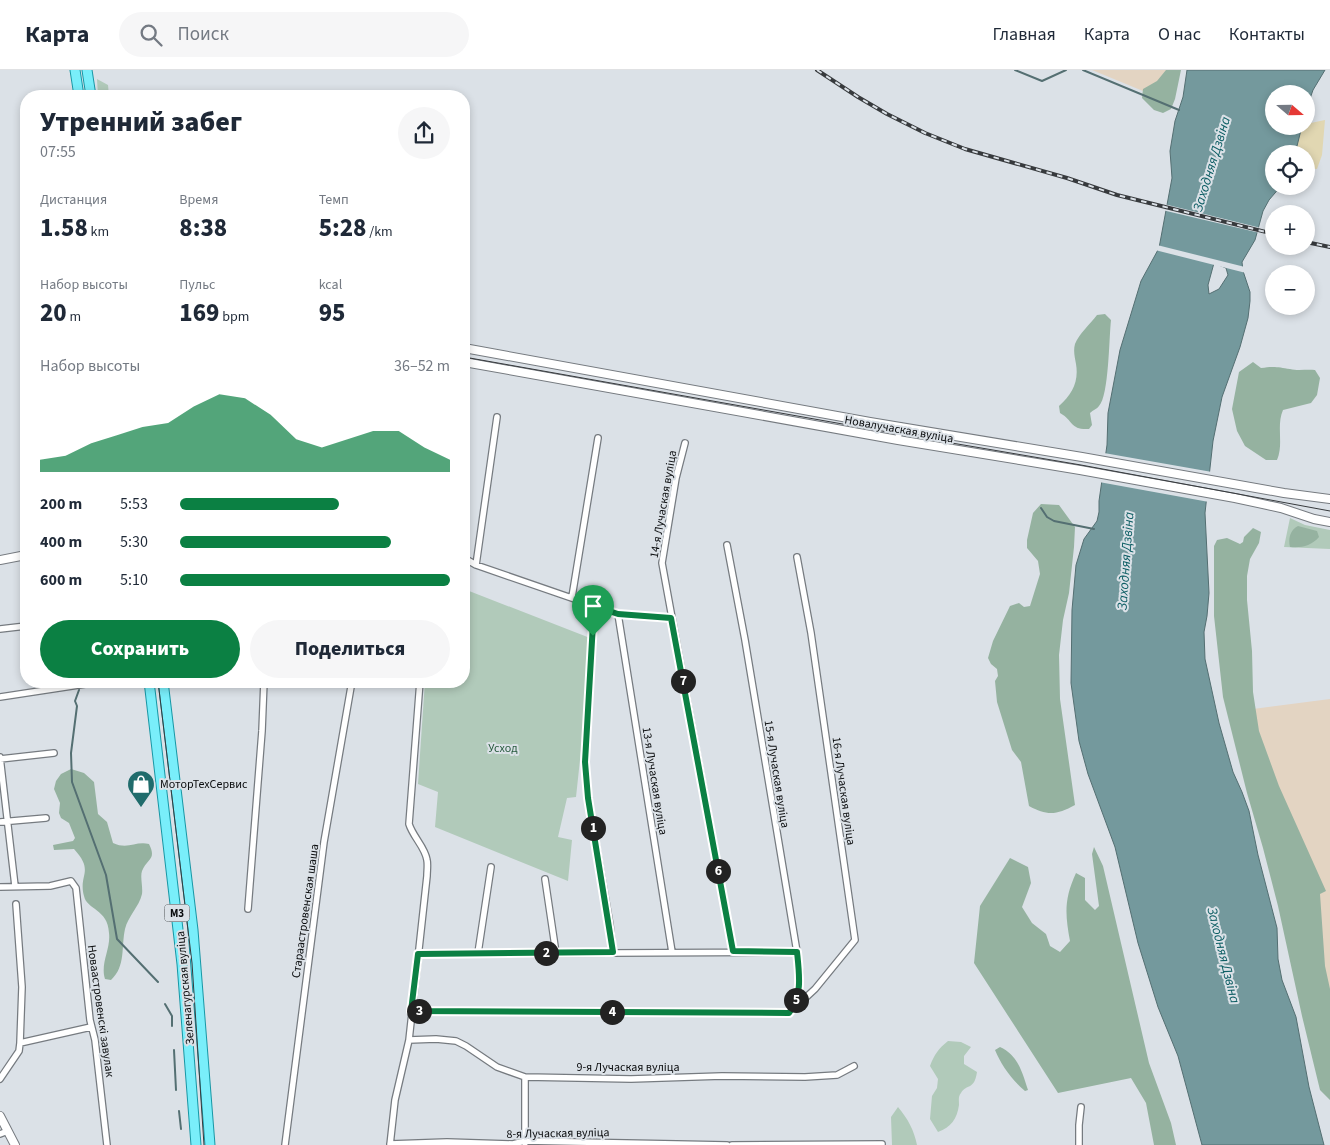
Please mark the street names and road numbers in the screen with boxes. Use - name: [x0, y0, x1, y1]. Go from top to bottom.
- street label: Новалучаская вуліца: [843, 412, 955, 447]
- street label: 14-я Лучаская вуліца: [646, 449, 681, 559]
- street label: 15-я Лучаская вуліца: [760, 719, 793, 829]
- street label: 13-я Лучаская вуліца: [638, 726, 671, 836]
- street label: 16-я Лучаская вуліца: [827, 736, 860, 846]
- street label: Стараастровенская шаша: [288, 843, 323, 979]
- road number: М3: [164, 904, 190, 921]
- street label: Зеленагурская вуліца: [172, 930, 199, 1046]
- street label: Новаастровенскі завулак: [83, 944, 118, 1078]
- street label: 9-я Лучаская вуліца: [576, 1059, 680, 1076]
- street label: 8-я Лучаская вуліца: [506, 1124, 610, 1143]

